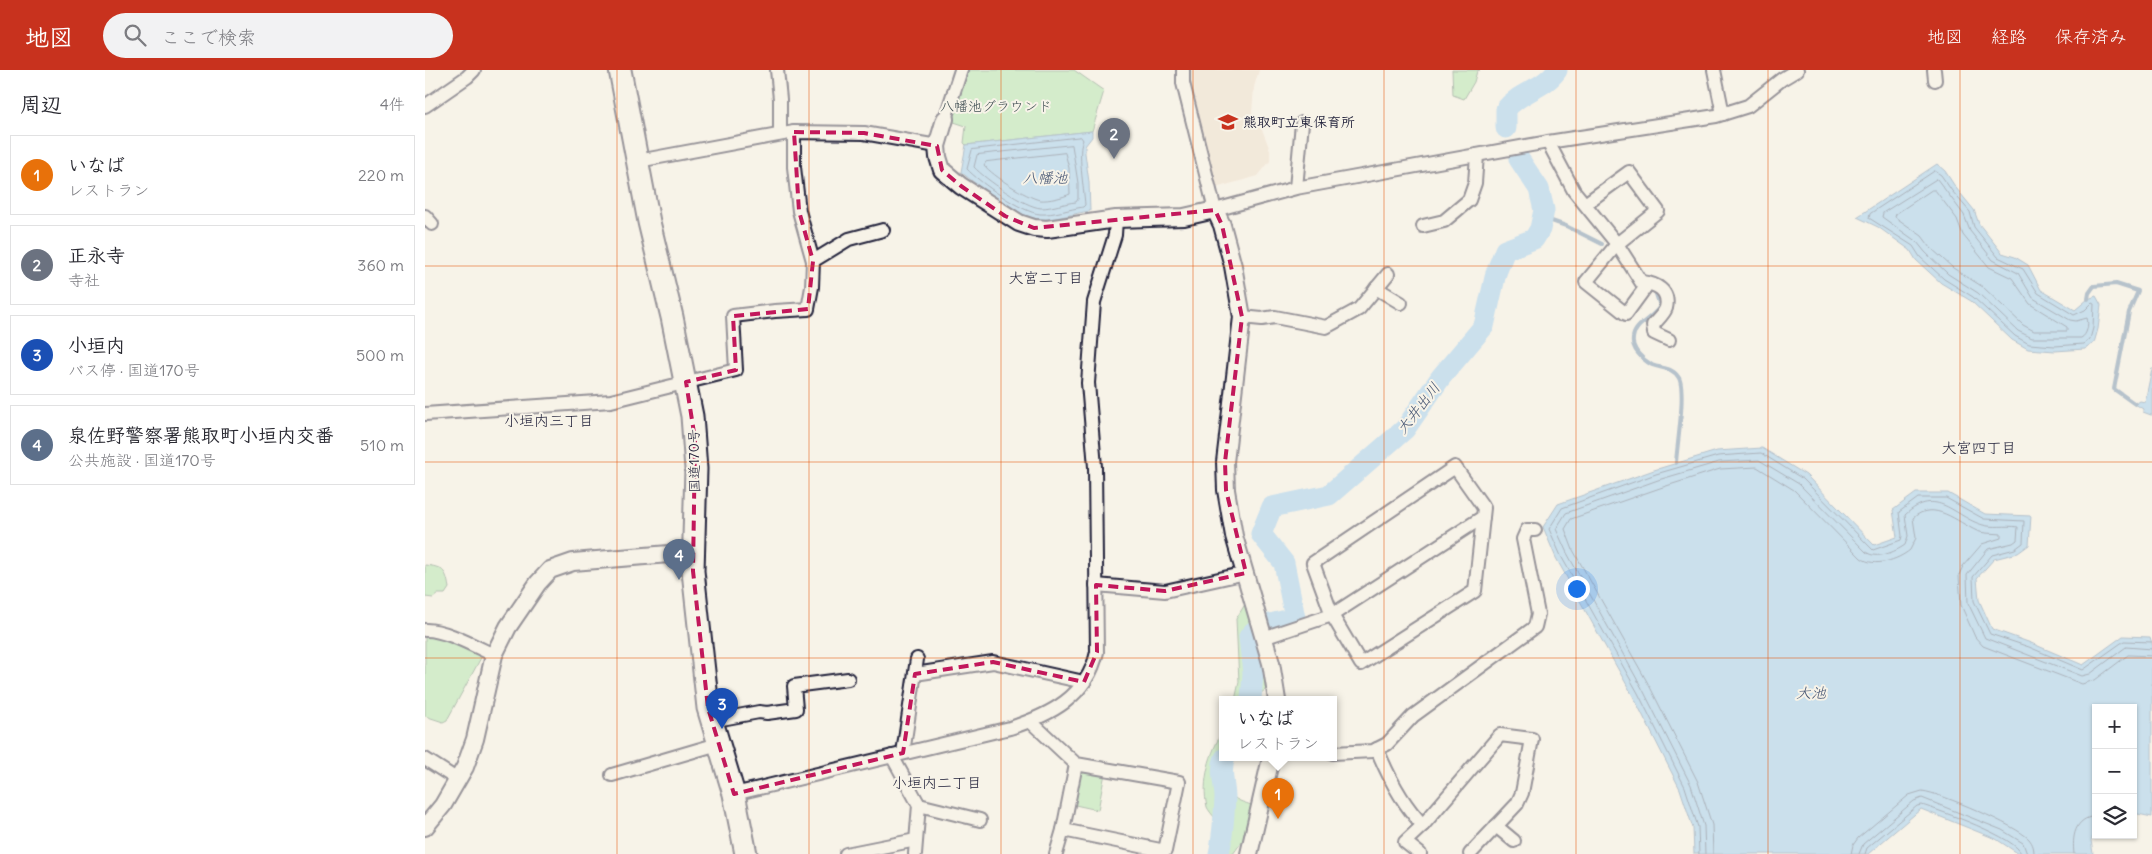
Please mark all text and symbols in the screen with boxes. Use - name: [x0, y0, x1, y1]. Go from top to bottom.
- search box: [103, 13, 453, 58]
- icon: search: [121, 21, 149, 49]
- text: 地図: [25, 22, 73, 52]
- text: ここで検索: [161, 25, 256, 49]
- text: 地図: [1927, 25, 1963, 48]
- text: 経路: [1991, 25, 2027, 48]
- text: 保存済み: [2055, 25, 2127, 48]
- text: 周辺: [20, 91, 62, 118]
- text: 4件: [380, 94, 405, 114]
- park label: 八幡池グラウンド: [940, 97, 1052, 115]
- school or university icon: 熊取町立東保育所: [1217, 111, 1239, 133]
- place label: 熊取町立東保育所: [1243, 113, 1355, 131]
- pin: 2: [1098, 118, 1130, 159]
- text: いなば: [68, 153, 125, 177]
- text: 1: [34, 165, 40, 185]
- text: 220 m: [358, 165, 404, 185]
- water label: 八幡池: [1022, 168, 1068, 187]
- text: レストラン: [68, 180, 149, 200]
- text: 正永寺: [68, 243, 125, 267]
- text: 2: [33, 255, 41, 275]
- text: 360 m: [357, 255, 404, 275]
- district label: 大宮二丁目: [1008, 268, 1084, 287]
- text: 寺社: [68, 270, 100, 290]
- text: 小垣内: [68, 333, 125, 357]
- text: 3: [32, 345, 42, 365]
- text: 500 m: [356, 345, 404, 365]
- text: バス停 · 国道170号: [68, 360, 200, 380]
- water label: 大井出川: [1392, 379, 1444, 437]
- district label: 小垣内三丁目: [504, 411, 594, 430]
- text: 泉佐野警察署熊取町小垣内交番: [68, 423, 334, 447]
- street label: 国道170号: [684, 429, 704, 493]
- text: 4: [32, 435, 42, 455]
- text: 510 m: [360, 435, 404, 455]
- district label: 大宮四丁目: [1941, 438, 2017, 457]
- text: 公共施設 · 国道170号: [68, 450, 216, 470]
- pin: 4: [663, 539, 695, 580]
- your location: [1564, 576, 1590, 602]
- water label: 大池: [1796, 683, 1827, 702]
- pin: 3: [706, 688, 738, 729]
- popup: [1219, 696, 1337, 761]
- map controls: [2092, 704, 2137, 839]
- button: +: [2092, 704, 2137, 749]
- text: いなば: [1237, 706, 1294, 730]
- text: レストラン: [1237, 733, 1319, 753]
- button: −: [2092, 749, 2137, 794]
- district label: 小垣内二丁目: [892, 773, 982, 792]
- pin: 1: [1262, 778, 1294, 819]
- button: layers: [2092, 794, 2137, 839]

